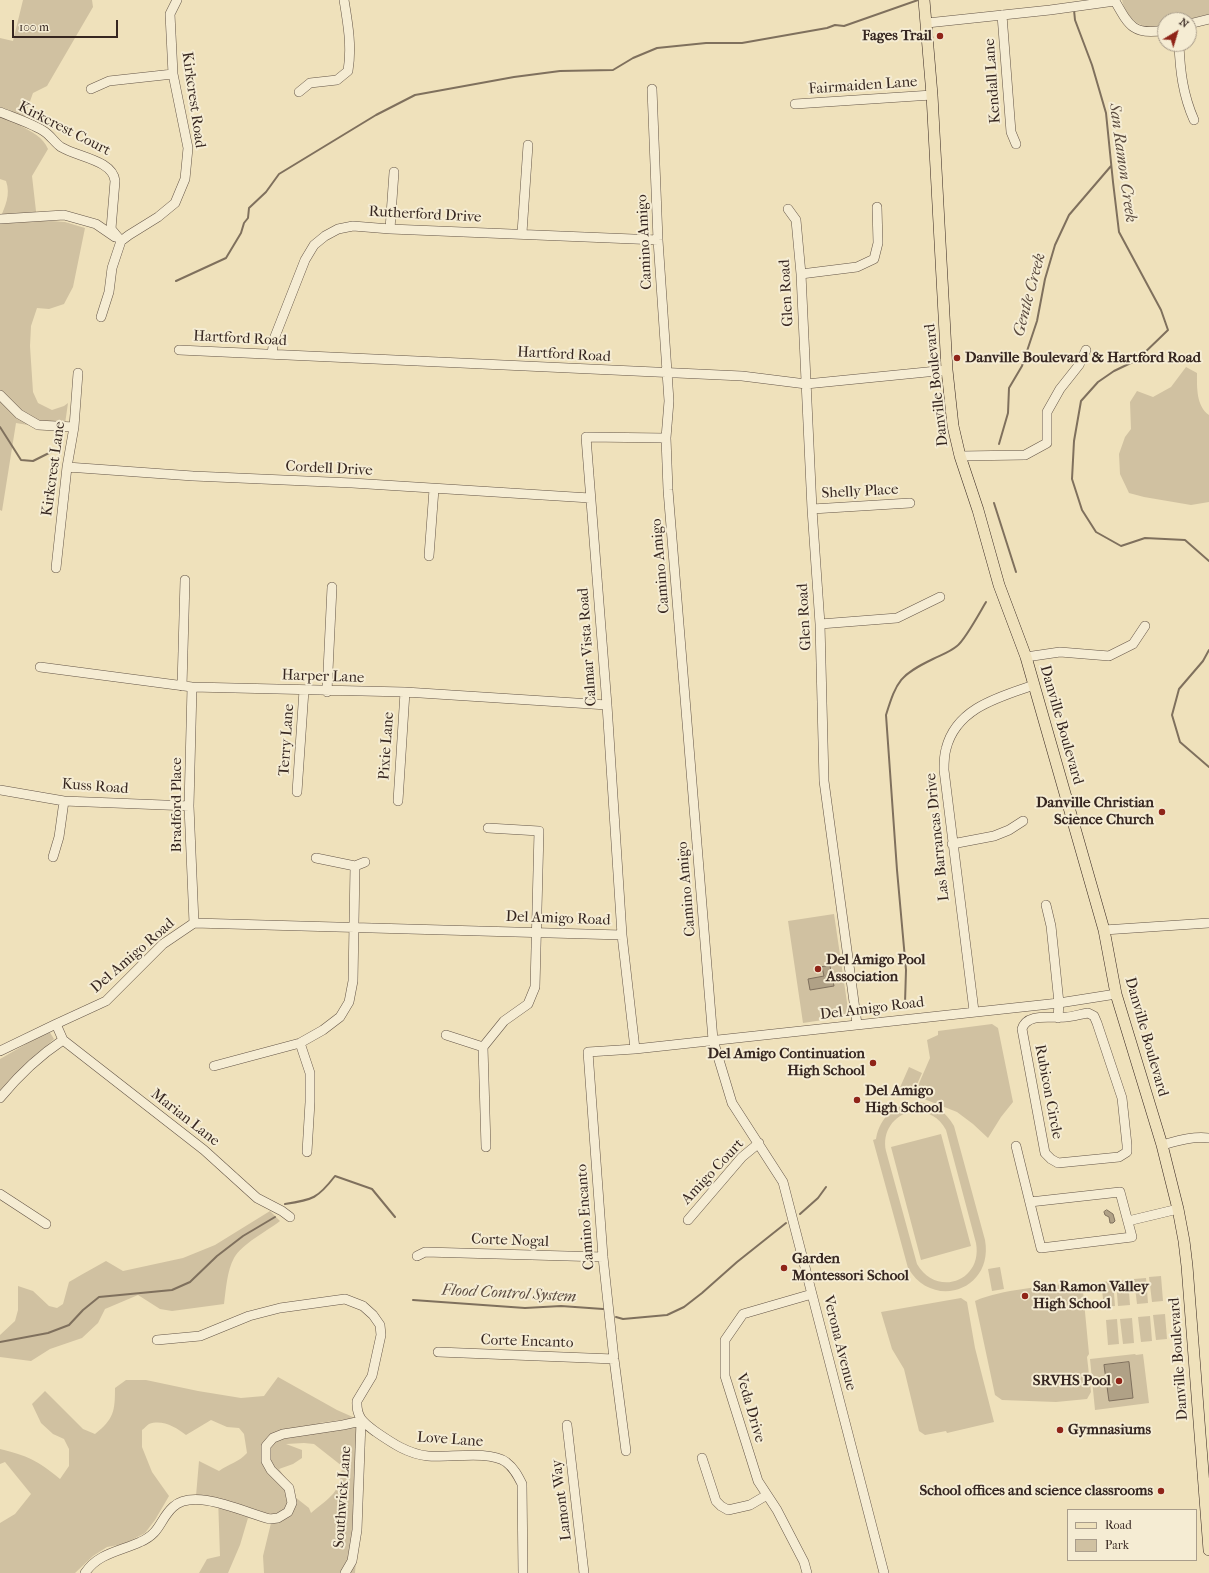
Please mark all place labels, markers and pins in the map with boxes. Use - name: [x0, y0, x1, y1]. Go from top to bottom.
- place label: Fages Trail: [862, 27, 932, 45]
- marker: Fages Trail: [935, 31, 945, 41]
- place label: Danville Boulevard & Hartford Road: [965, 349, 1201, 367]
- marker: Danville Boulevard & Hartford Road: [952, 353, 962, 363]
- place label: Danville Christian Science Church: [1036, 794, 1154, 829]
- marker: Danville Christian Science Church: [1157, 807, 1167, 817]
- place label: Del Amigo Pool Association: [826, 951, 925, 986]
- marker: Del Amigo Pool Association: [813, 964, 823, 974]
- place label: Del Amigo Continuation High School: [708, 1045, 865, 1080]
- marker: Del Amigo Continuation High School: [868, 1058, 878, 1068]
- place label: Del Amigo High School: [865, 1082, 943, 1117]
- marker: Del Amigo High School: [852, 1095, 862, 1105]
- place label: Garden Montessori School: [792, 1250, 909, 1285]
- marker: Garden Montessori School: [779, 1263, 789, 1273]
- place label: San Ramon Valley High School: [1033, 1278, 1149, 1313]
- marker: San Ramon Valley High School: [1020, 1291, 1030, 1301]
- place label: SRVHS Pool: [1033, 1372, 1111, 1390]
- marker: SRVHS Pool: [1114, 1376, 1124, 1386]
- place label: Gymnasiums: [1068, 1421, 1151, 1439]
- marker: Gymnasiums: [1055, 1425, 1065, 1435]
- place label: School offices and science classrooms: [919, 1482, 1153, 1500]
- marker: School offices and science classrooms: [1156, 1486, 1166, 1496]

